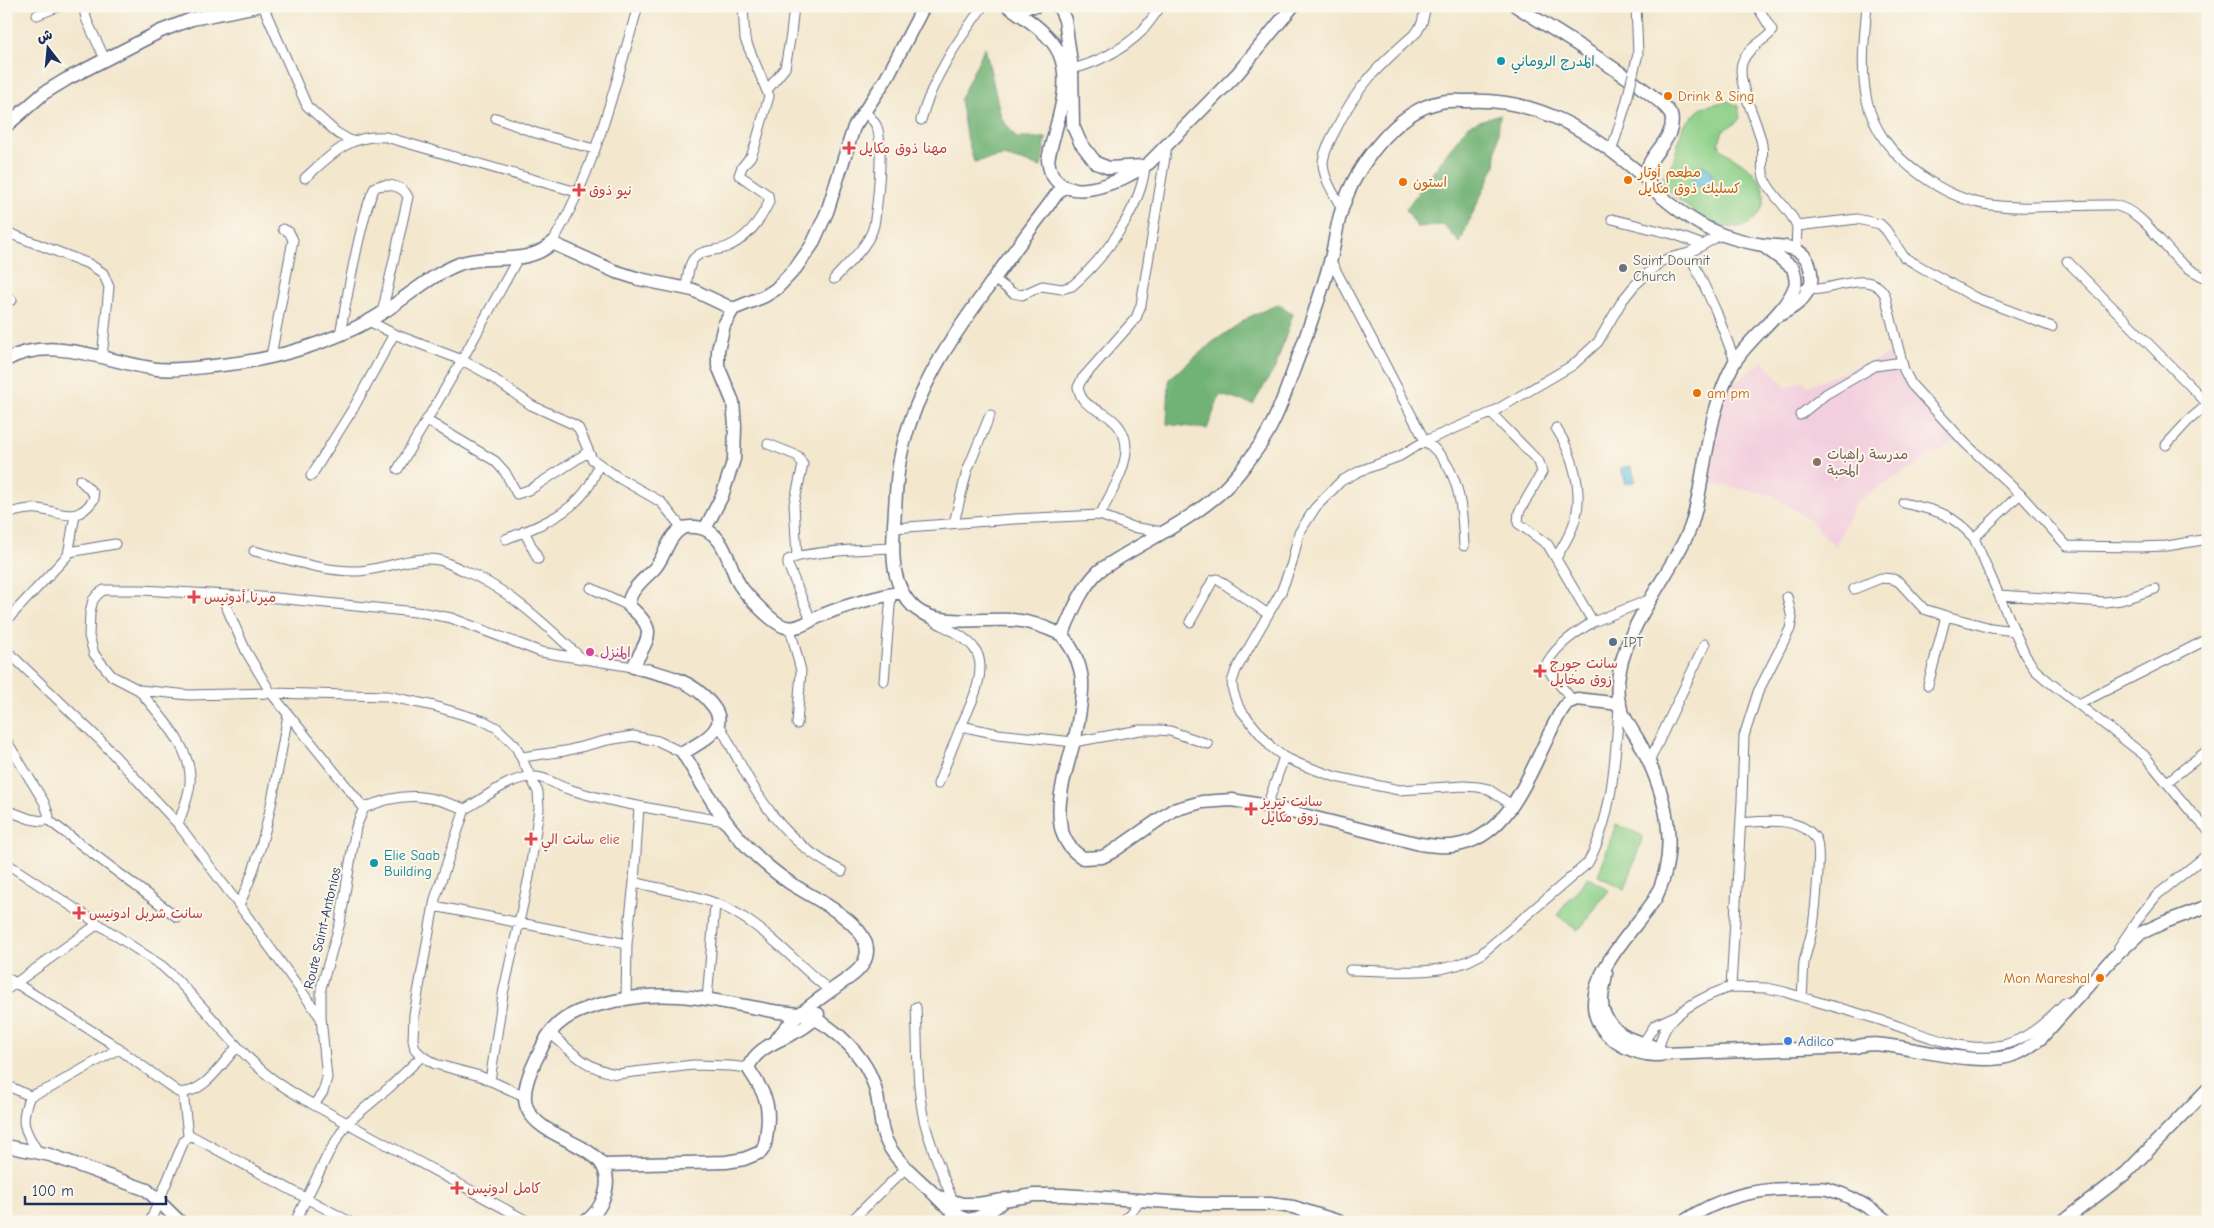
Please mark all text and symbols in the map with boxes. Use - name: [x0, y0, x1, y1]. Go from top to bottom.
- north arrow: [22, 22, 72, 72]
- text: ش: [35, 26, 54, 46]
- place label: المدرج الروماني: [1511, 53, 1595, 74]
- marker: المدرج الروماني: [1495, 55, 1507, 67]
- place label: Drink & Sing: [1678, 88, 1755, 105]
- marker: Drink & Sing: [1662, 90, 1674, 102]
- place label: مهنا ذوق مكايل: [859, 140, 947, 157]
- marker: مهنا ذوق مكايل: [843, 142, 855, 154]
- place label: مطعم أوتار كسليك ذوق مكايل: [1637, 164, 1741, 197]
- place label: استون: [1413, 174, 1447, 191]
- marker: مطعم أوتار كسليك ذوق مكايل: [1622, 174, 1634, 186]
- marker: استون: [1397, 176, 1409, 188]
- place label: نيو ذوق: [589, 182, 632, 199]
- marker: نيو ذوق: [573, 184, 585, 196]
- place label: Saint Doumit Church: [1633, 252, 1711, 285]
- marker: Saint Doumit Church: [1617, 262, 1629, 274]
- place label: am pm: [1707, 385, 1750, 402]
- marker: am pm: [1691, 387, 1703, 399]
- place label: مدرسة راهبات المحبة: [1827, 446, 1908, 479]
- marker: مدرسة راهبات المحبة: [1811, 456, 1823, 468]
- place label: ميرنا أدونيس: [204, 589, 276, 606]
- marker: ميرنا أدونيس: [188, 591, 200, 603]
- place label: IPT: [1623, 634, 1644, 651]
- marker: IPT: [1607, 636, 1619, 648]
- place label: المنزل: [600, 644, 631, 661]
- marker: المنزل: [584, 646, 596, 658]
- place label: سانت جورج زوق مخايل: [1550, 655, 1618, 688]
- marker: سانت جورج زوق مخايل: [1534, 665, 1546, 677]
- place label: سانت تيريز زوق مكايل: [1260, 793, 1323, 826]
- marker: سانت تيريز زوق مكايل: [1245, 803, 1257, 815]
- place label: سانت الي elie: [541, 831, 620, 852]
- marker: سانت الي elie: [525, 833, 537, 845]
- place label: Elie Saab Building: [384, 847, 440, 880]
- marker: Elie Saab Building: [368, 857, 380, 869]
- street label: Route Saint-Antonios: [300, 865, 345, 991]
- place label: سانت شربل ادونيس: [89, 905, 203, 922]
- marker: سانت شربل ادونيس: [73, 907, 85, 919]
- place label: Mon Mareshal: [2004, 970, 2090, 987]
- marker: Mon Mareshal: [2094, 972, 2106, 984]
- place label: Adilco: [1798, 1033, 1834, 1050]
- marker: Adilco: [1782, 1035, 1794, 1047]
- scale bar: [25, 1173, 166, 1205]
- place label: كامل ادونيس: [467, 1180, 541, 1197]
- text: 100 m: [32, 1182, 74, 1200]
- marker: كامل ادونيس: [451, 1182, 463, 1194]

